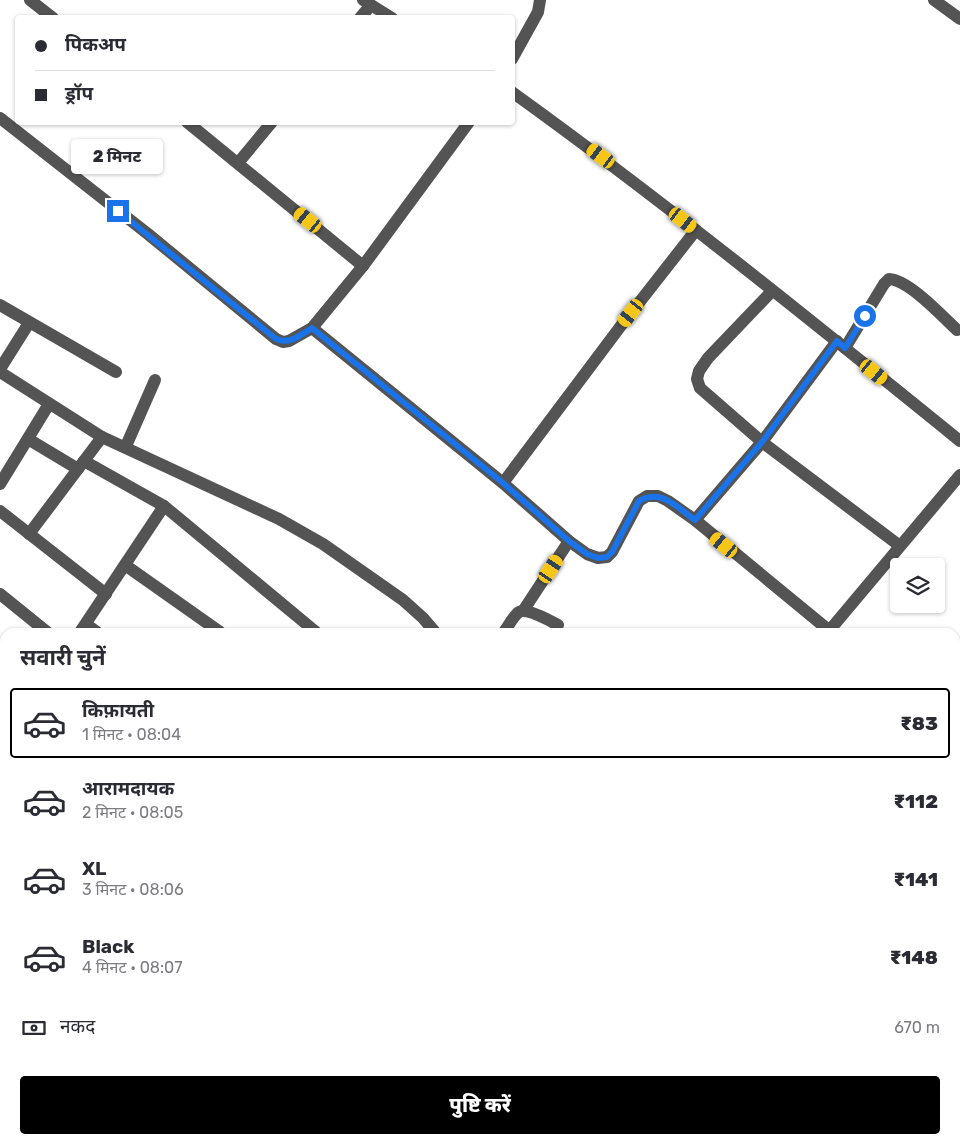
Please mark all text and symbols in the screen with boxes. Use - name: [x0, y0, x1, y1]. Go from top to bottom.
- text: पिकअप: [65, 33, 126, 56]
- text: ड्रॉप: [65, 82, 93, 105]
- callout: 2 मिनट: [72, 138, 164, 174]
- car: [584, 141, 617, 171]
- text: 2 मिनट: [93, 147, 141, 166]
- route end: [107, 200, 129, 222]
- car: [291, 205, 324, 235]
- car: [666, 205, 699, 235]
- car: [615, 297, 646, 329]
- route start: [854, 305, 876, 327]
- car: [857, 357, 890, 387]
- car: [707, 530, 740, 560]
- car: [536, 552, 565, 586]
- map controls: [890, 558, 945, 613]
- button: layers: [890, 558, 945, 613]
- text: सवारी चुनें: [20, 644, 106, 671]
- text: किफ़ायती: [82, 699, 154, 722]
- icon: car: [22, 701, 67, 746]
- text: ₹83: [900, 712, 938, 735]
- text: 1 मिनट · 08:04: [82, 725, 181, 744]
- text: आरामदायक: [82, 777, 174, 800]
- icon: car: [22, 779, 67, 824]
- text: ₹112: [894, 790, 938, 813]
- text: 2 मिनट · 08:05: [82, 803, 183, 822]
- icon: car: [22, 857, 67, 902]
- text: XL: [82, 857, 106, 880]
- text: ₹141: [894, 868, 938, 891]
- text: 3 मिनट · 08:06: [82, 880, 184, 899]
- icon: car: [22, 935, 67, 980]
- text: Black: [82, 935, 134, 958]
- text: ₹148: [890, 946, 938, 969]
- text: 4 मिनट · 08:07: [82, 958, 182, 977]
- icon: cash: [20, 1014, 48, 1042]
- text: नकद: [60, 1015, 95, 1038]
- text: 670 m: [894, 1018, 940, 1037]
- button: पुष्टि करें: [20, 1076, 940, 1134]

